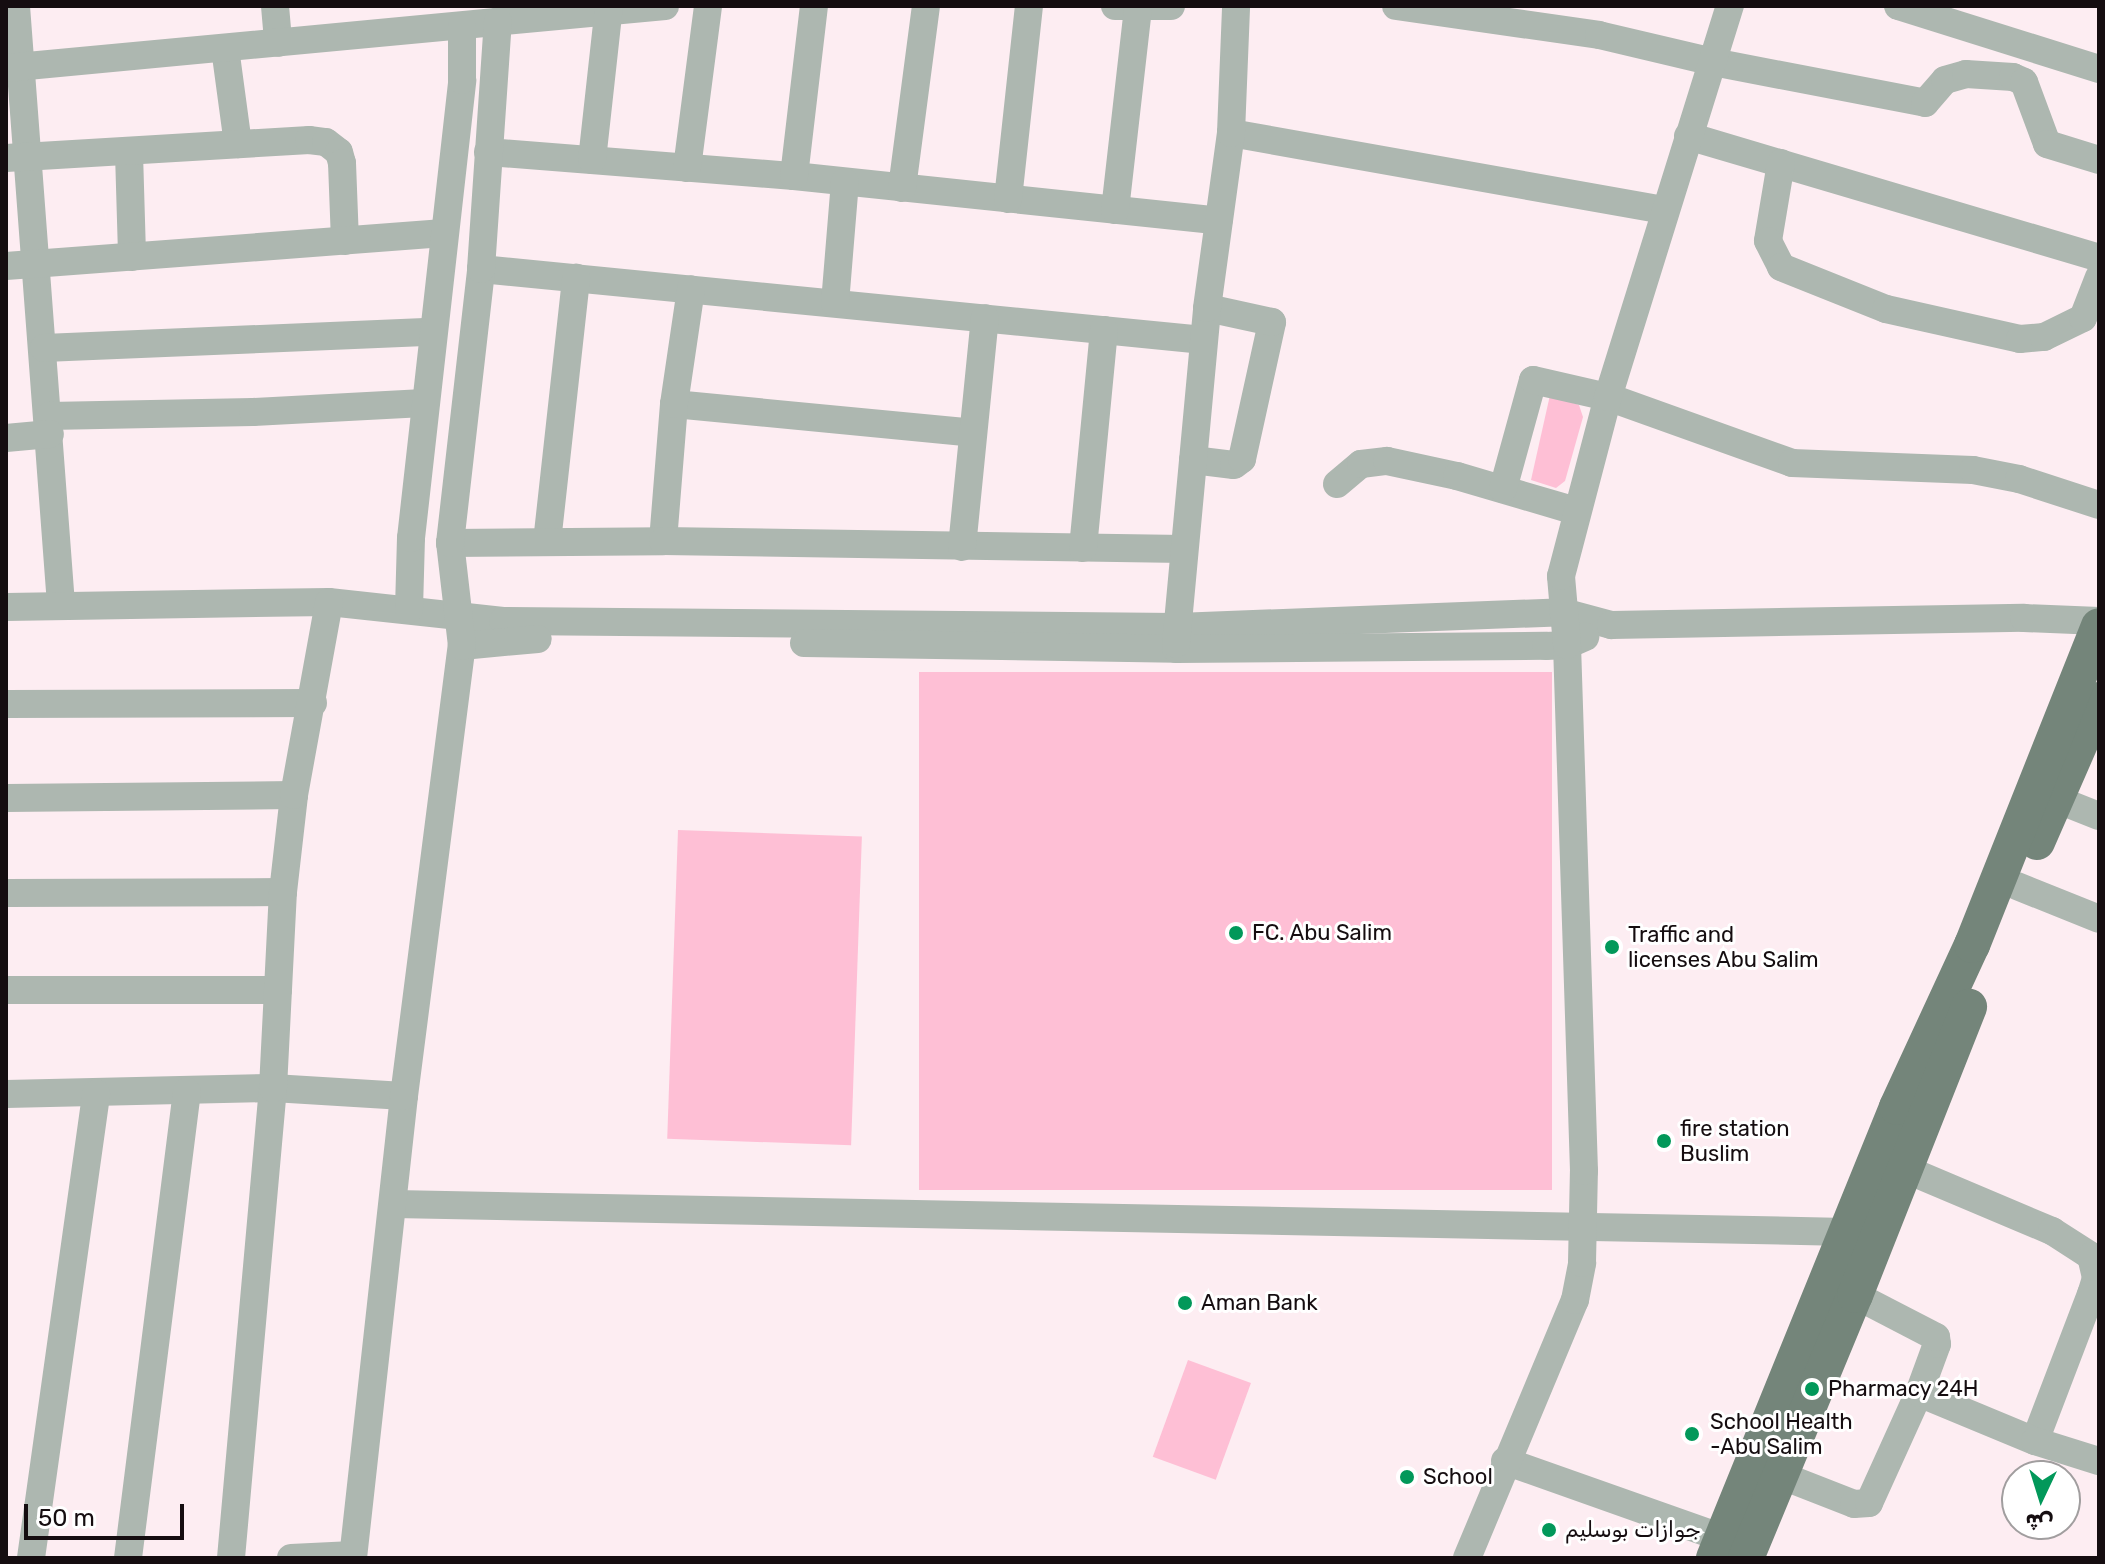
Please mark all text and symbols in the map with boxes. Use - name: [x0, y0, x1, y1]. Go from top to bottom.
- place label: FC. Abu Salim: [1252, 920, 1393, 946]
- place label: Traffic and licenses Abu Salim: [1628, 921, 1819, 972]
- marker: FC. Abu Salim: [1227, 924, 1245, 942]
- marker: Traffic and licenses Abu Salim: [1603, 938, 1621, 956]
- place label: fire station Buslim: [1680, 1115, 1790, 1166]
- marker: fire station Buslim: [1655, 1132, 1673, 1150]
- place label: Aman Bank: [1201, 1290, 1318, 1316]
- marker: Aman Bank: [1176, 1294, 1194, 1312]
- place label: Pharmacy 24H: [1828, 1376, 1979, 1402]
- marker: Pharmacy 24H: [1803, 1380, 1821, 1398]
- place label: School Health -Abu Salim: [1710, 1408, 1853, 1460]
- marker: School Health -Abu Salim: [1681, 1423, 1703, 1445]
- north arrow: [2001, 1460, 2081, 1540]
- place label: School: [1423, 1464, 1493, 1490]
- marker: School: [1398, 1468, 1416, 1486]
- scale bar: [28, 1488, 188, 1538]
- text: 50 m: [38, 1504, 95, 1532]
- text: ش: [2025, 1508, 2054, 1537]
- place label: جوازات بوسليم: [1565, 1517, 1701, 1543]
- marker: جوازات بوسليم: [1540, 1521, 1558, 1539]

